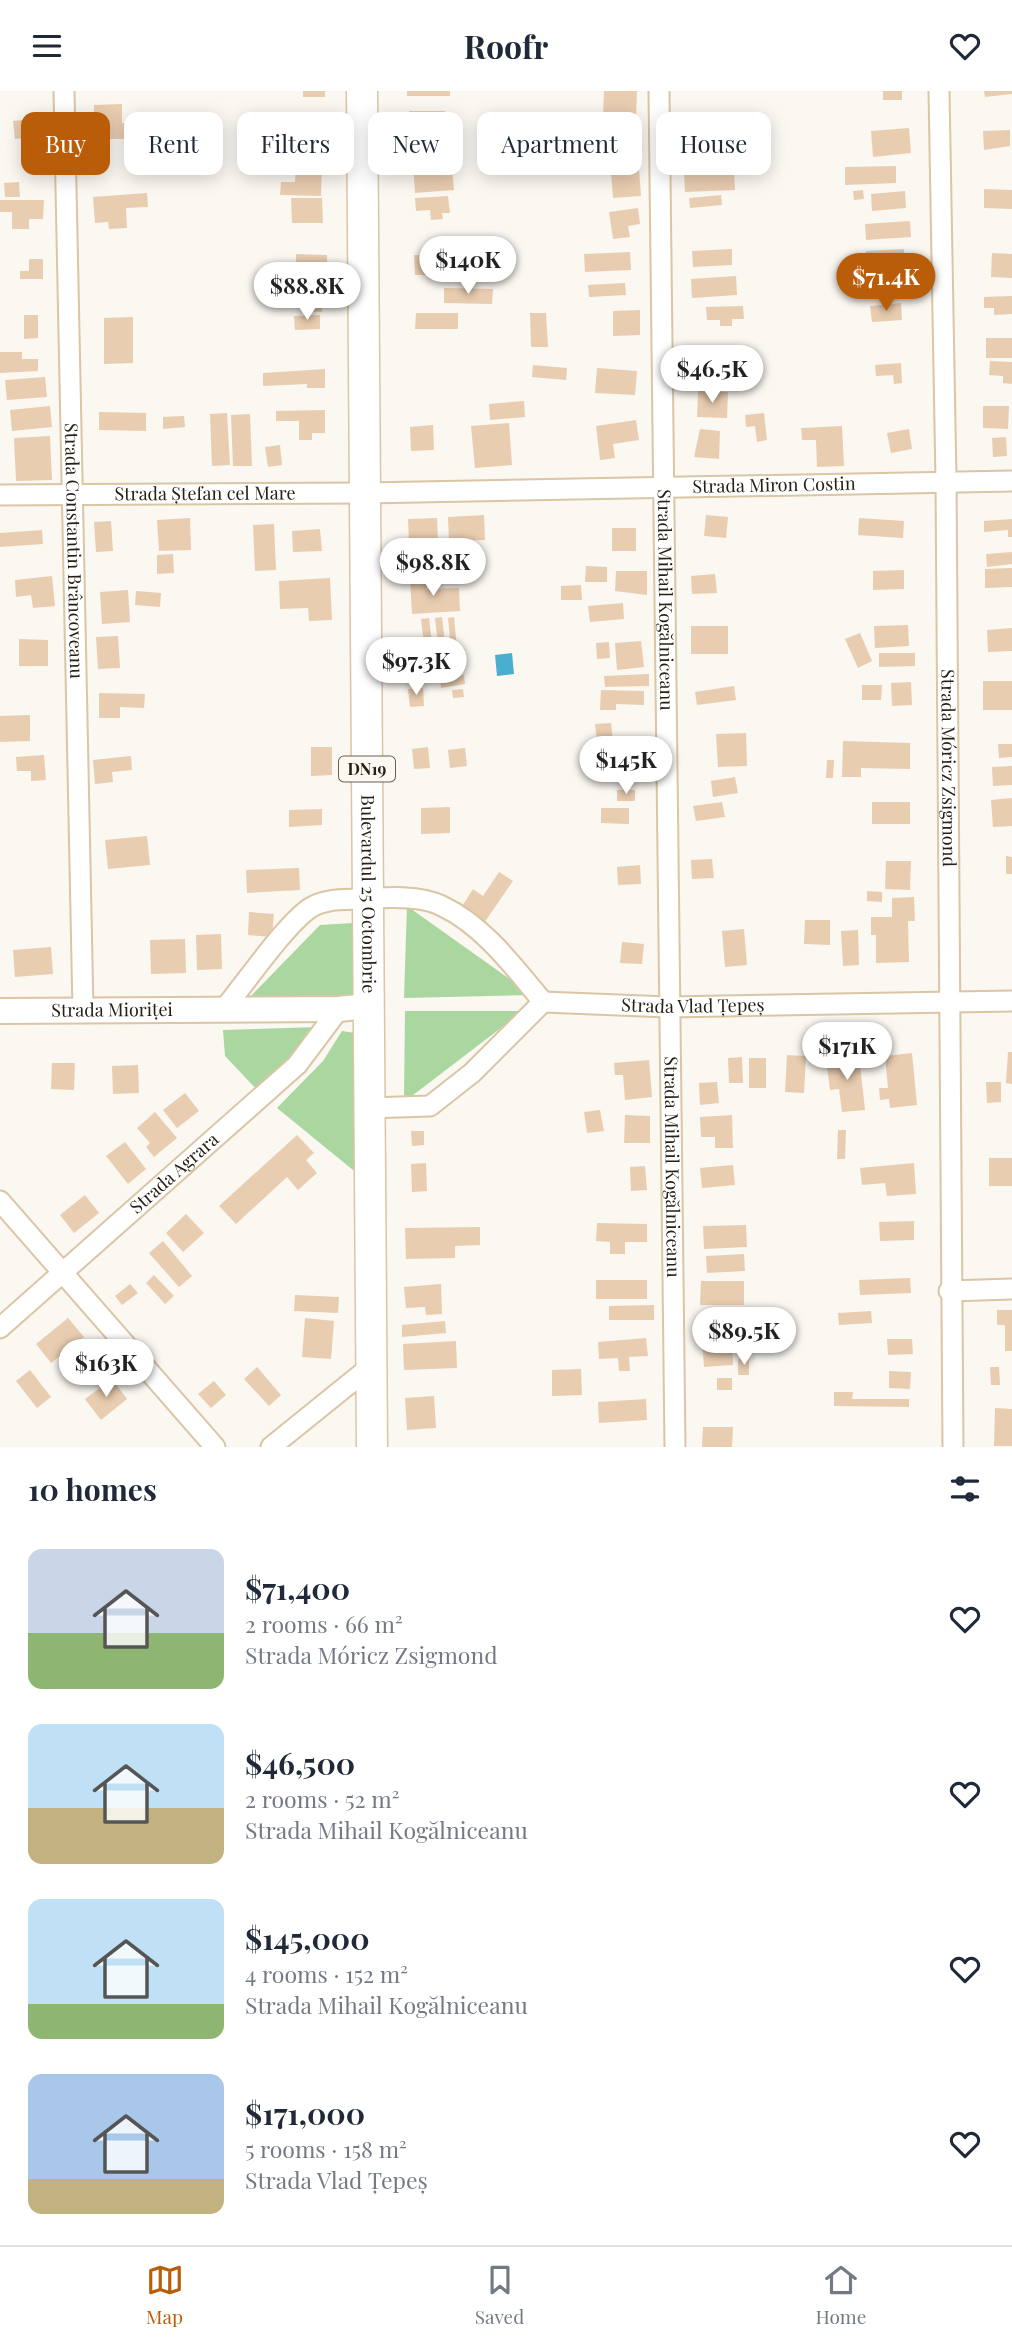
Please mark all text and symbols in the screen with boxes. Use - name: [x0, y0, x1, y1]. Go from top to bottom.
- text: Roofr: [464, 24, 548, 67]
- icon: menu: [28, 27, 66, 65]
- icon: heart: [946, 27, 984, 65]
- chip: Buy: [21, 112, 110, 175]
- chip: Rent: [124, 112, 223, 175]
- chip: Filters: [237, 112, 354, 175]
- chip: New: [368, 112, 463, 175]
- chip: Apartment: [477, 112, 642, 175]
- chip: House: [656, 112, 771, 175]
- pin: $140K: [419, 237, 517, 296]
- text: $140K: [435, 243, 501, 274]
- pin: $71.4K: [829, 253, 943, 313]
- text: $71.4K: [852, 260, 920, 291]
- pin: $88.8K: [250, 263, 364, 322]
- text: $88.8K: [270, 269, 344, 300]
- pin: $46.5K: [655, 345, 769, 405]
- text: $46.5K: [676, 352, 748, 383]
- street label: Strada Constantin Brâncoveanu: [60, 423, 89, 680]
- street label: Strada Miron Costin: [692, 471, 856, 498]
- street label: Strada Ștefan cel Mare: [114, 480, 296, 505]
- street label: Strada Mihail Kogălniceanu: [653, 489, 679, 711]
- pin: $98.8K: [376, 539, 490, 598]
- text: $98.8K: [396, 545, 470, 576]
- pin: $97.3K: [359, 637, 473, 697]
- text: $97.3K: [382, 644, 450, 675]
- street label: Strada Móricz Zsigmond: [936, 669, 962, 867]
- pin: $145K: [577, 737, 675, 796]
- text: $145K: [595, 743, 657, 774]
- road number: DN19: [339, 757, 395, 782]
- street label: Bulevardul 25 Octombrie: [356, 794, 382, 993]
- street label: Strada Vlad Țepeș: [621, 992, 765, 1018]
- street label: Strada Mioriței: [51, 997, 173, 1022]
- pin: $171K: [798, 1023, 896, 1082]
- text: $171K: [818, 1029, 876, 1060]
- street label: Strada Mihail Kogălniceanu: [659, 1056, 686, 1278]
- street label: Strada Agrara: [124, 1127, 223, 1219]
- pin: $89.5K: [687, 1307, 801, 1367]
- text: $89.5K: [708, 1314, 780, 1345]
- pin: $163K: [57, 1339, 155, 1399]
- text: $163K: [75, 1346, 137, 1377]
- text: 10 homes: [28, 1469, 157, 1509]
- icon: filters: [946, 1470, 984, 1508]
- text: $71,400: [245, 1568, 350, 1608]
- icon: home: [84, 1577, 168, 1661]
- icon: heart: [946, 1600, 984, 1638]
- text: 2 rooms · 66 m²: [245, 1608, 403, 1639]
- text: Strada Móricz Zsigmond: [245, 1639, 498, 1670]
- text: $46,500: [245, 1743, 355, 1783]
- icon: home: [84, 1752, 168, 1836]
- icon: heart: [946, 1775, 984, 1813]
- text: 2 rooms · 52 m²: [245, 1783, 399, 1814]
- text: Strada Mihail Kogălniceanu: [245, 1814, 528, 1845]
- text: $145,000: [245, 1918, 370, 1958]
- icon: home: [84, 1927, 168, 2011]
- icon: heart: [946, 1950, 984, 1988]
- text: 4 rooms · 152 m²: [245, 1958, 408, 1989]
- text: Strada Mihail Kogălniceanu: [245, 1989, 528, 2020]
- text: $171,000: [245, 2093, 365, 2133]
- icon: home: [84, 2102, 168, 2186]
- icon: heart: [946, 2125, 984, 2163]
- text: 5 rooms · 158 m²: [245, 2133, 407, 2164]
- text: Strada Vlad Țepeș: [245, 2164, 428, 2195]
- tab: Map: [146, 2261, 184, 2329]
- tab: Saved: [475, 2261, 524, 2329]
- tab: Home: [815, 2261, 866, 2329]

